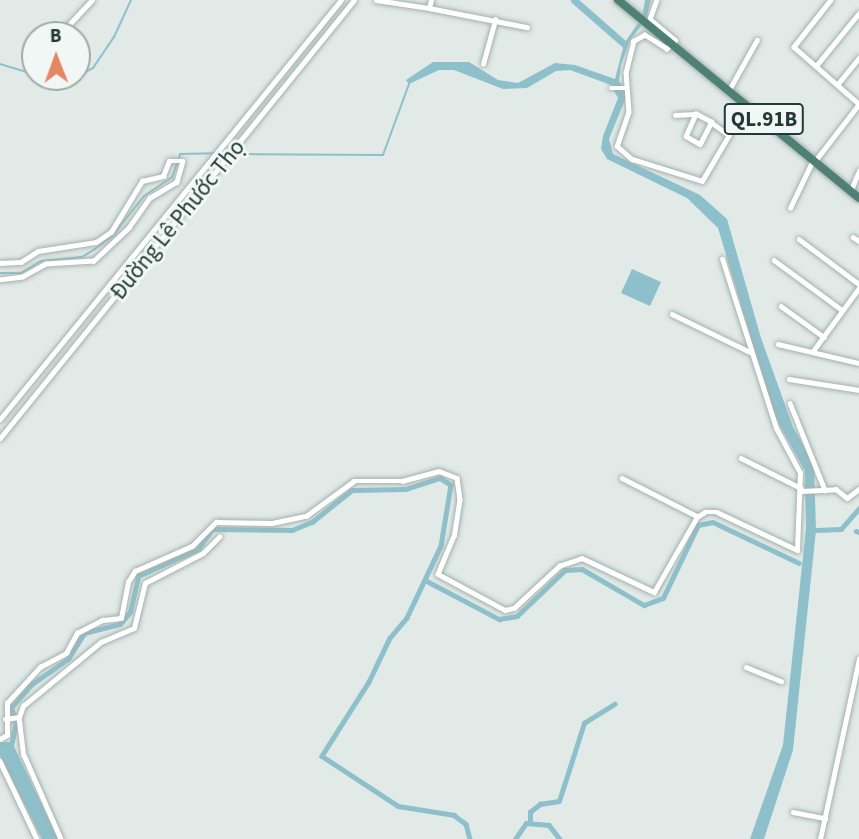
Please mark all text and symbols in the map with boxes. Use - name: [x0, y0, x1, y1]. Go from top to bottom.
- north arrow: [21, 21, 91, 91]
- text: B: [50, 23, 62, 50]
- road number: QL.91B: [724, 102, 804, 136]
- street label: Đường Lê Phước Thọ: [105, 134, 251, 306]

